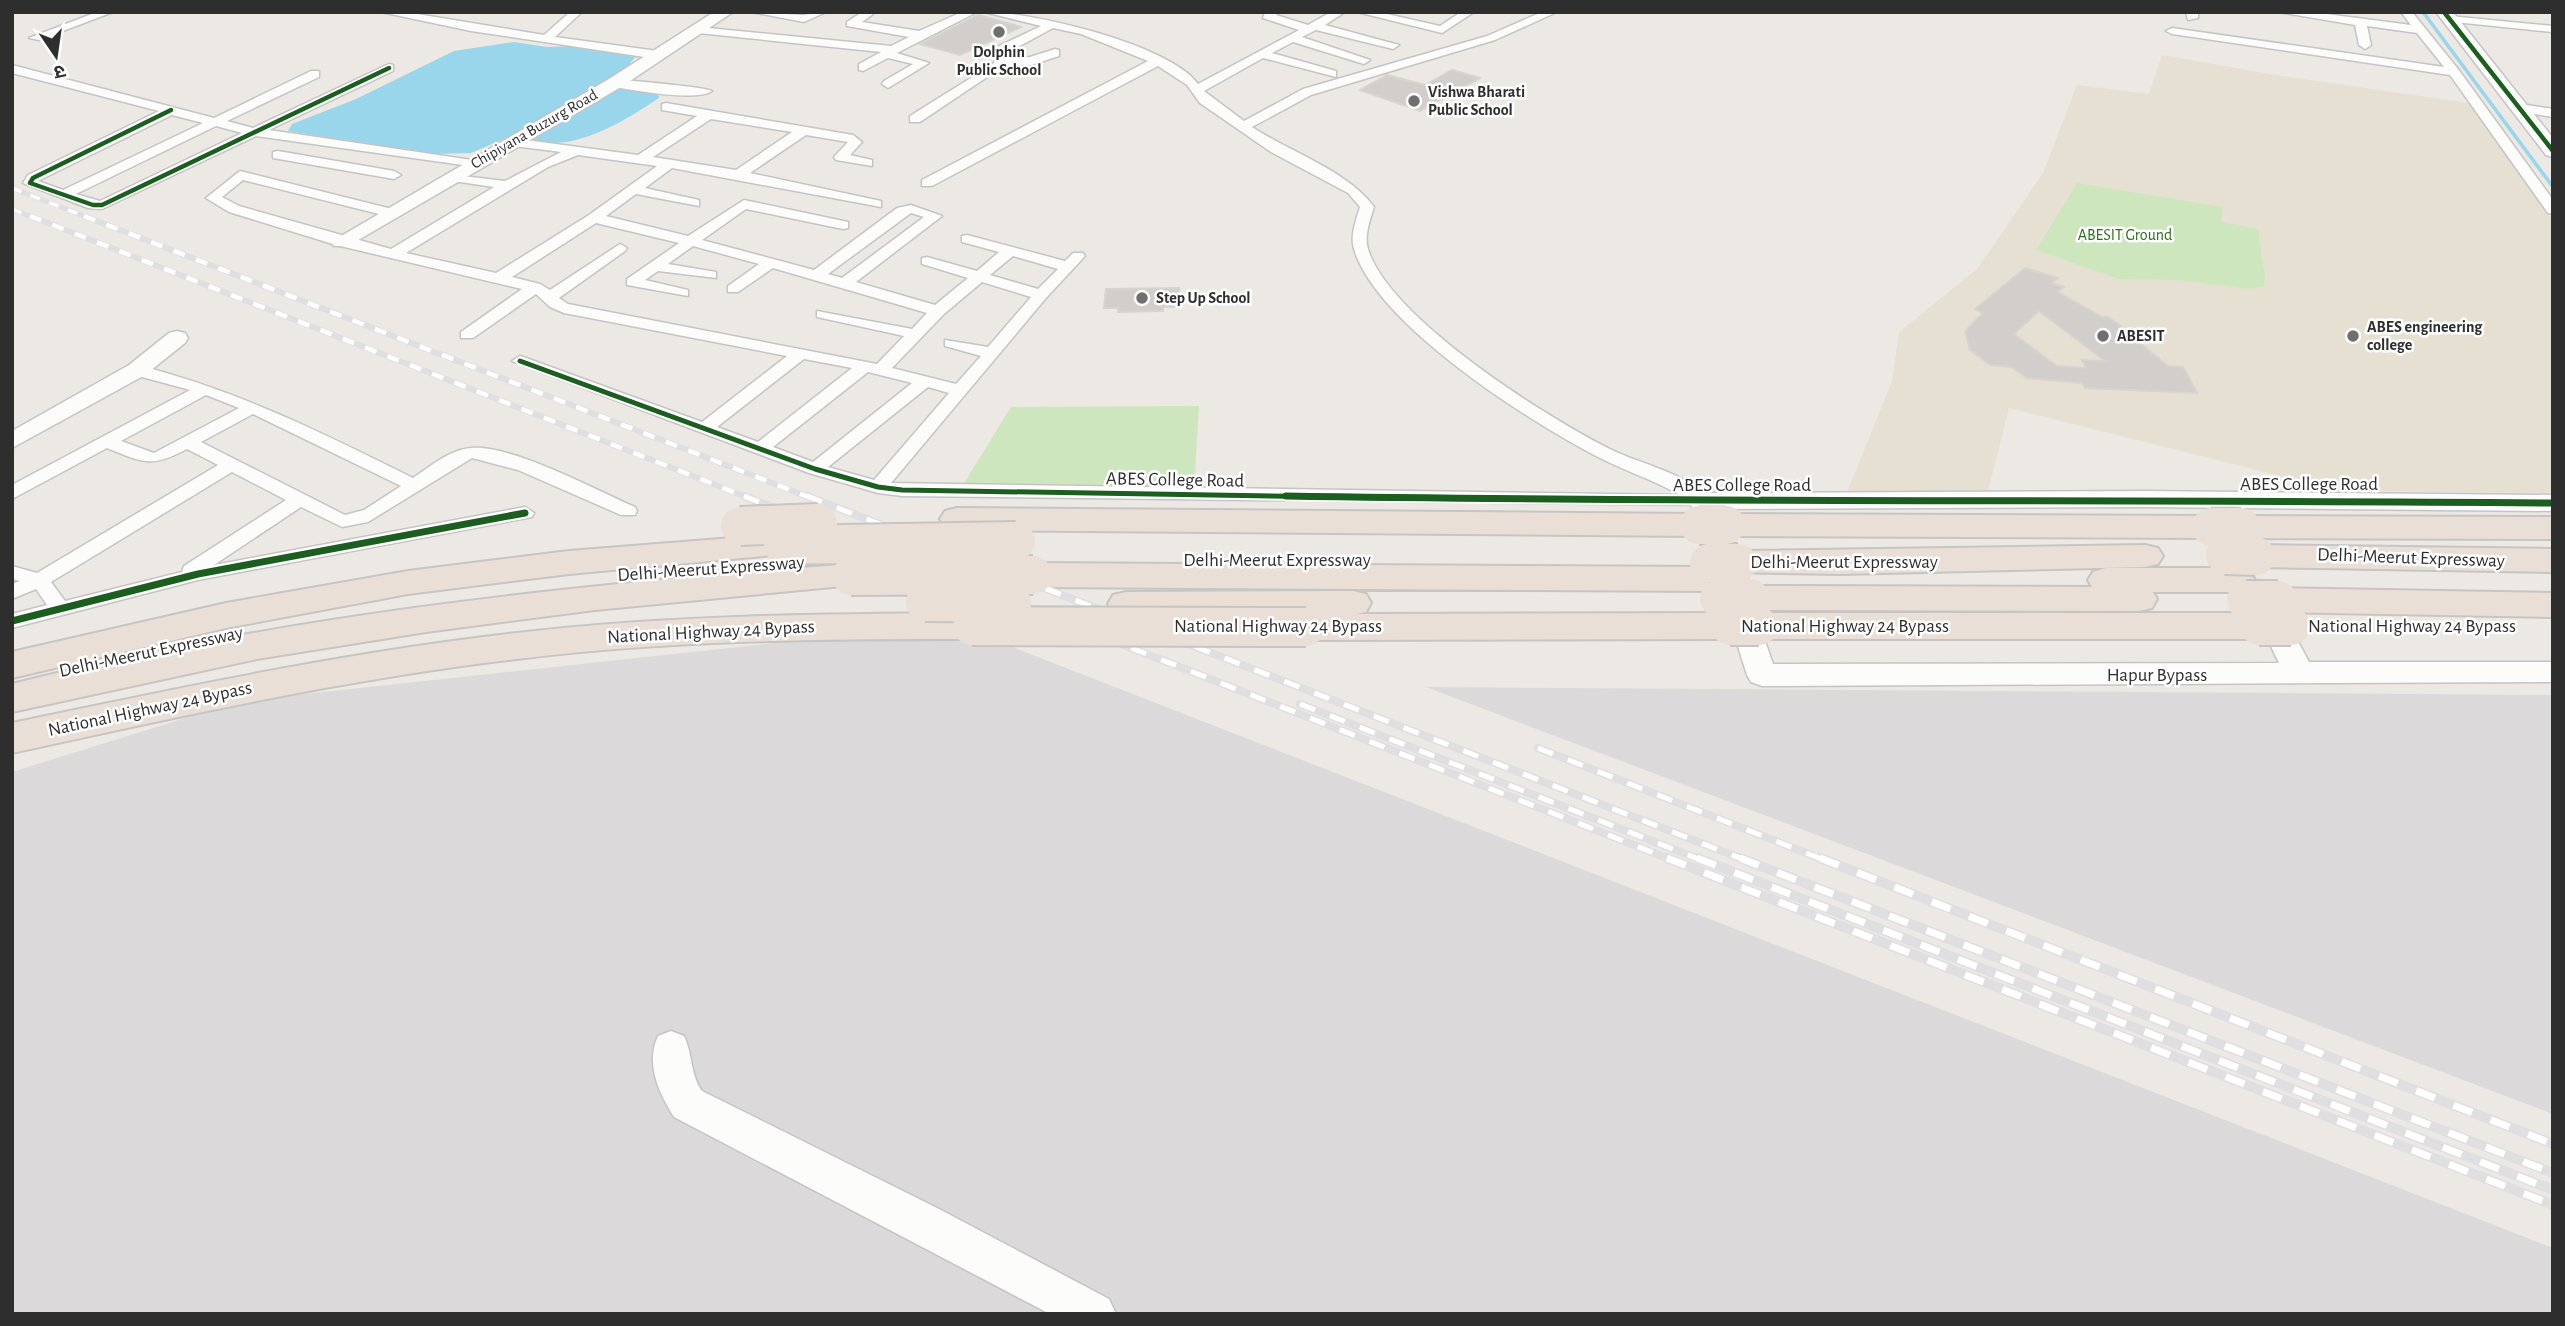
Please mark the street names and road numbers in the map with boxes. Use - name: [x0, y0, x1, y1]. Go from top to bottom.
- street label: Chipiyana Buzurg Road: [468, 86, 601, 173]
- street label: ABES College Road: [1106, 469, 1244, 491]
- street label: ABES College Road: [2240, 475, 2378, 494]
- street label: ABES College Road: [1673, 476, 1811, 495]
- street label: Delhi-Meerut Expressway: [2317, 545, 2505, 571]
- street label: Delhi-Meerut Expressway: [1183, 551, 1371, 570]
- street label: Delhi-Meerut Expressway: [617, 553, 805, 585]
- street label: Delhi-Meerut Expressway: [1750, 553, 1938, 572]
- street label: National Highway 24 Bypass: [607, 617, 815, 647]
- street label: National Highway 24 Bypass: [1174, 617, 1382, 636]
- street label: National Highway 24 Bypass: [1741, 617, 1949, 636]
- street label: National Highway 24 Bypass: [2308, 617, 2516, 636]
- street label: Delhi-Meerut Expressway: [57, 623, 245, 681]
- street label: Hapur Bypass: [2107, 666, 2207, 685]
- street label: National Highway 24 Bypass: [46, 678, 254, 740]

